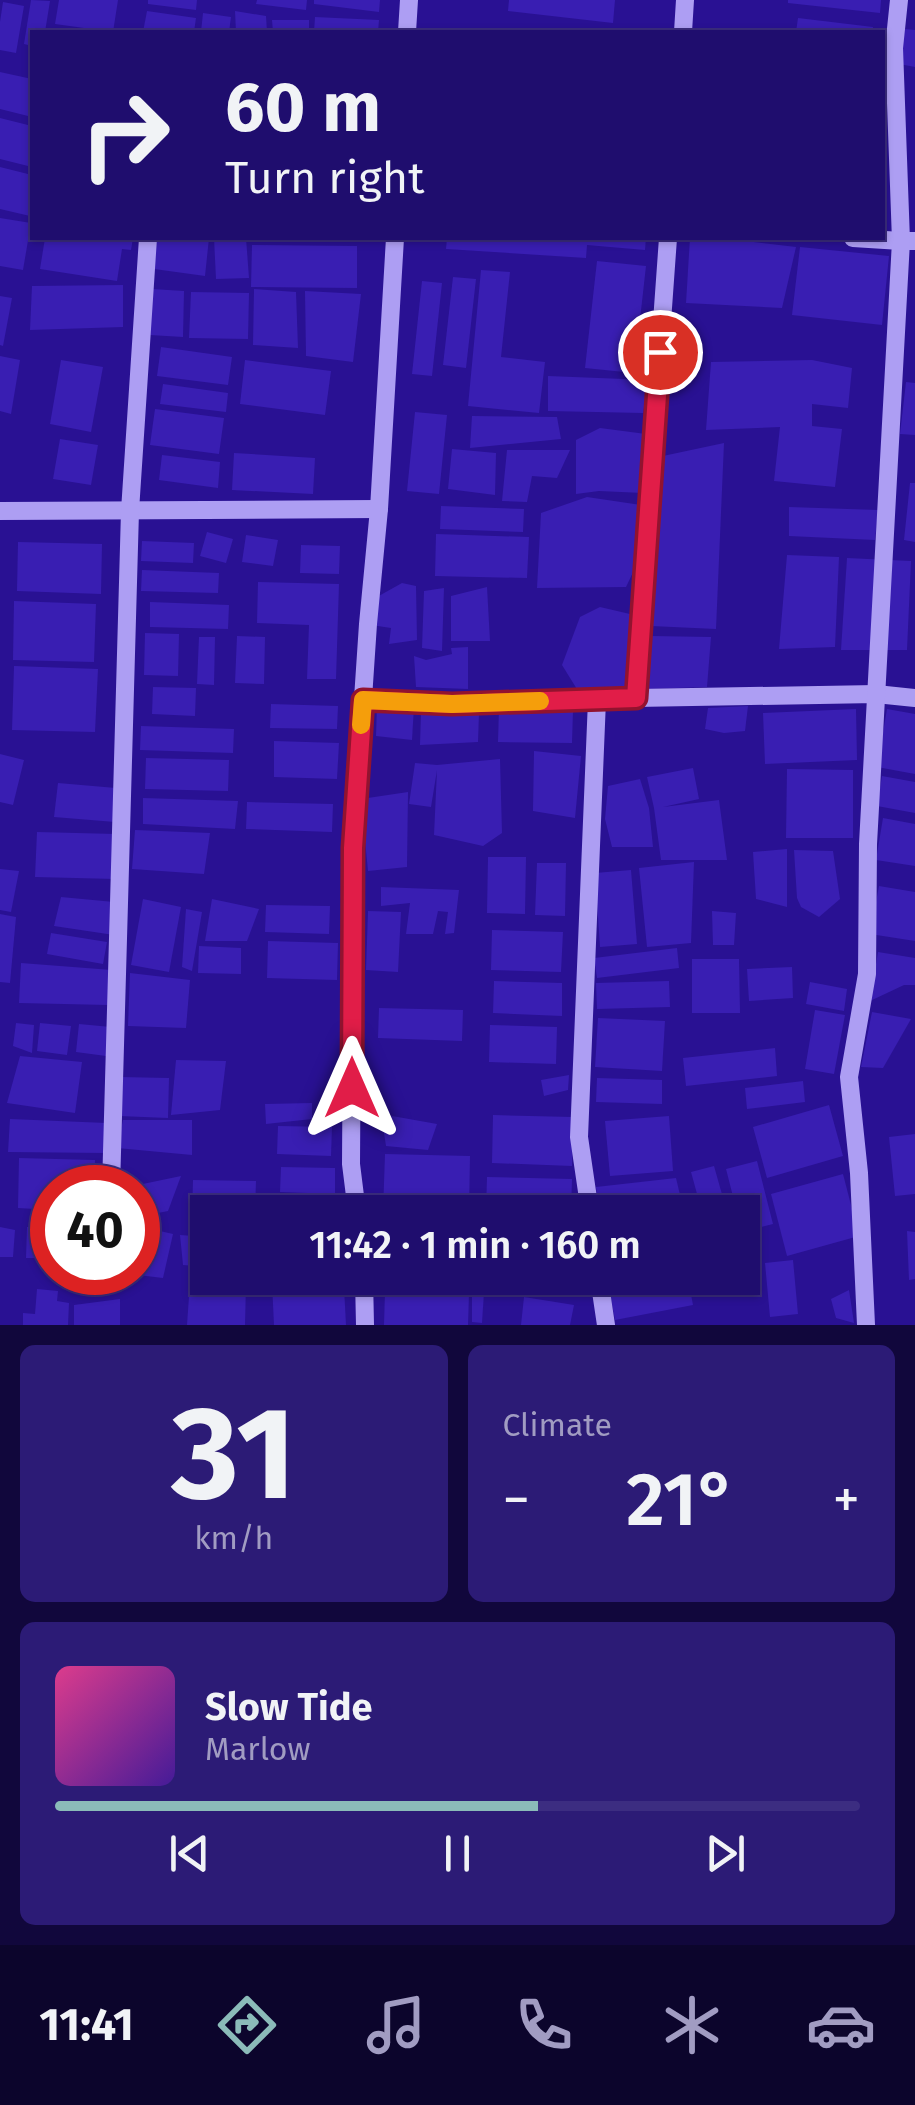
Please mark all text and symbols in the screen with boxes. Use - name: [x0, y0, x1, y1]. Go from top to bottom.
- text: 60 m: [225, 66, 381, 150]
- icon: right: [60, 70, 190, 200]
- text: Turn right: [225, 151, 424, 205]
- pin: [618, 310, 703, 395]
- icon: arrive: [633, 325, 688, 380]
- position arrow: [300, 1036, 404, 1140]
- speed limit sign: 40: [30, 1165, 160, 1295]
- text: 11:42 · 1 min · 160 m: [309, 1222, 641, 1268]
- text: 31: [171, 1376, 296, 1532]
- text: Climate: [503, 1406, 612, 1444]
- text: 21°: [626, 1455, 736, 1545]
- text: −: [503, 1467, 530, 1533]
- text: +: [833, 1467, 860, 1533]
- text: km/h: [194, 1519, 273, 1557]
- text: Slow Tide: [205, 1684, 373, 1730]
- text: Marlow: [205, 1730, 311, 1768]
- icon: previous: [162, 1826, 217, 1881]
- icon: pause: [430, 1826, 485, 1881]
- icon: next: [698, 1826, 753, 1881]
- icon: directions: [212, 1990, 282, 2060]
- icon: music: [361, 1990, 431, 2060]
- icon: phone: [509, 1990, 579, 2060]
- icon: climate: [657, 1990, 727, 2060]
- icon: car: [806, 1990, 876, 2060]
- text: 11:41: [39, 1998, 134, 2052]

